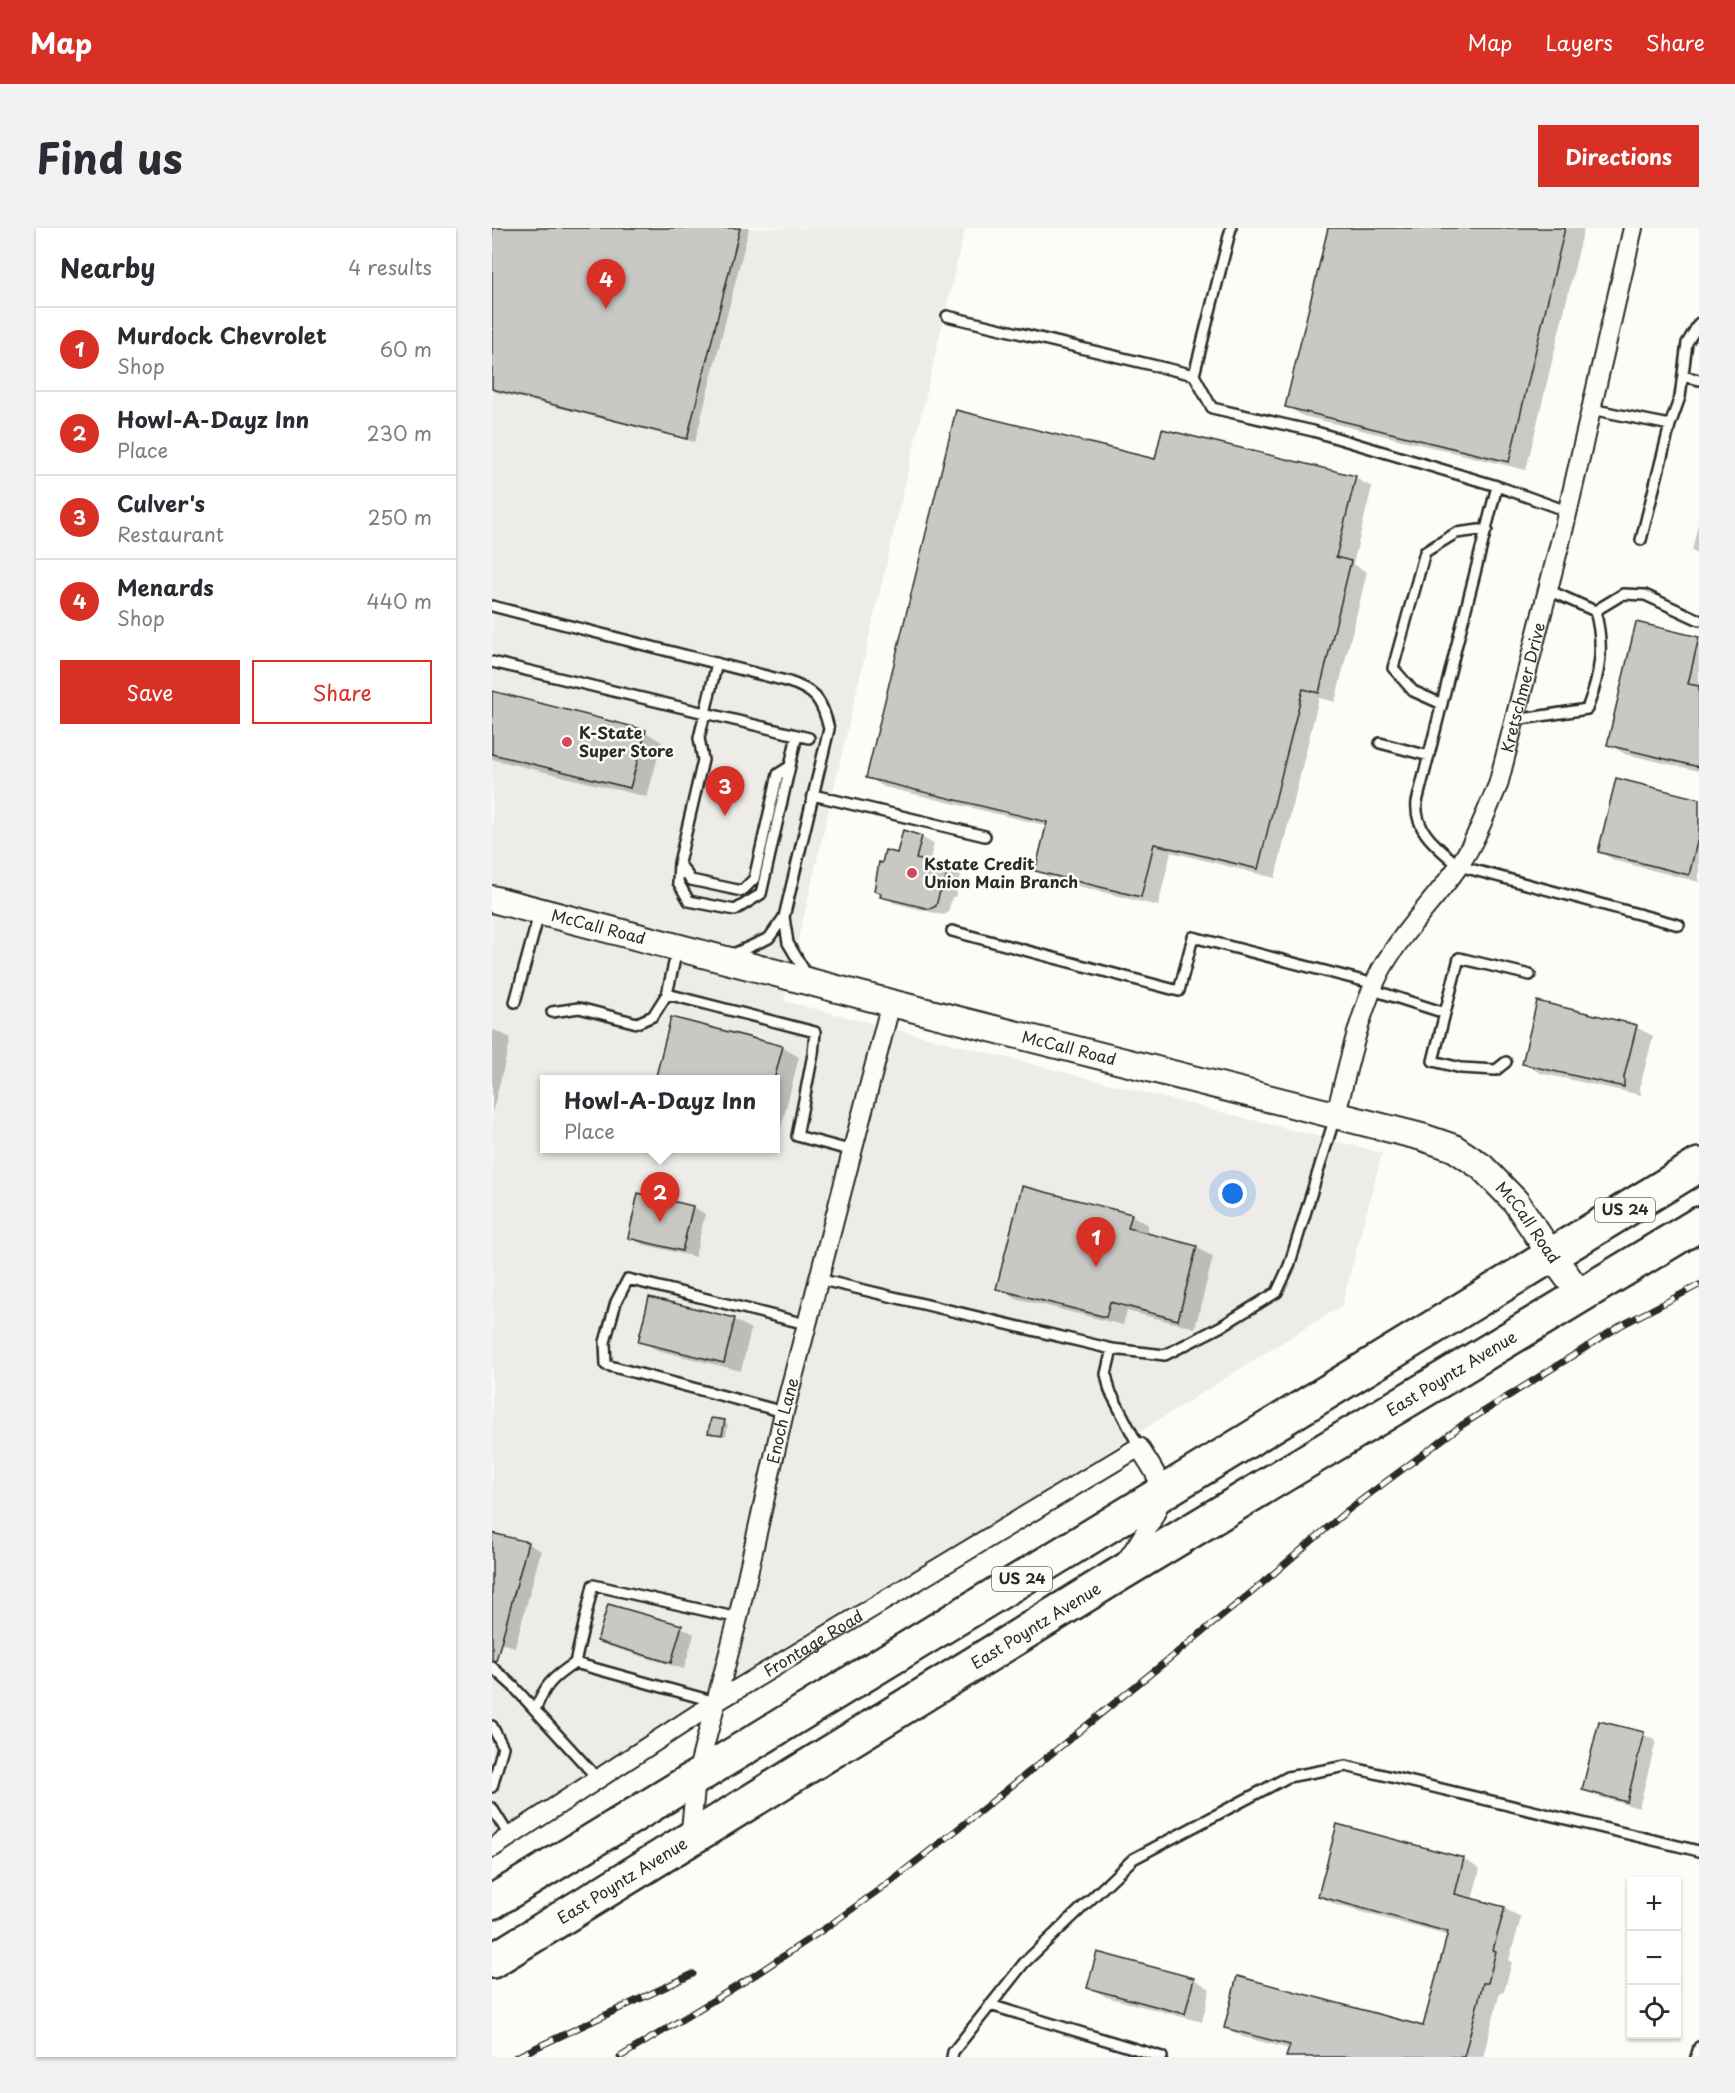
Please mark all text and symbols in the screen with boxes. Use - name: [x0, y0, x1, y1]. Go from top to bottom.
- text: Map: [30, 21, 92, 64]
- text: Map: [1468, 26, 1512, 58]
- text: Layers: [1545, 26, 1613, 58]
- text: Share: [1646, 26, 1705, 58]
- text: Find us: [36, 125, 183, 188]
- button: Directions: [1538, 125, 1699, 187]
- text: Nearby: [60, 248, 155, 287]
- text: 4 results: [348, 252, 432, 282]
- pin: 4: [586, 260, 626, 309]
- text: Murdock Chevrolet: [117, 318, 327, 351]
- text: 1: [75, 334, 84, 364]
- text: 60 m: [380, 334, 432, 364]
- text: Shop: [117, 351, 165, 381]
- text: Howl-A-Dayz Inn: [117, 402, 309, 435]
- text: 2: [72, 418, 87, 448]
- text: 230 m: [367, 418, 432, 448]
- text: Place: [117, 435, 168, 465]
- text: Culver's: [117, 486, 205, 519]
- text: 3: [73, 502, 86, 532]
- text: 250 m: [368, 502, 432, 532]
- text: Restaurant: [117, 519, 224, 549]
- text: Menards: [117, 570, 214, 603]
- text: 4: [73, 586, 86, 616]
- text: 440 m: [367, 586, 432, 616]
- text: Shop: [117, 603, 165, 633]
- street label: Kretschmer Drive: [1494, 620, 1550, 755]
- button: Save: [60, 660, 240, 724]
- button: Share: [252, 660, 432, 724]
- place label: K-State Super Store: [579, 720, 674, 762]
- marker: K-State Super Store: [560, 735, 574, 749]
- pin: 3: [706, 766, 744, 816]
- place label: Kstate Credit Union Main Branch: [924, 851, 1078, 893]
- marker: Kstate Credit Union Main Branch: [905, 866, 919, 880]
- street label: McCall Road: [549, 902, 648, 950]
- street label: McCall Road: [1020, 1024, 1119, 1070]
- popup: [540, 1075, 780, 1153]
- text: Howl-A-Dayz Inn: [564, 1083, 756, 1116]
- text: Place: [564, 1116, 615, 1146]
- pin: 2: [640, 1172, 680, 1222]
- street label: McCall Road: [1491, 1175, 1567, 1268]
- your location: [1218, 1179, 1247, 1208]
- road number: US 24: [1595, 1198, 1655, 1222]
- pin: 1: [1076, 1218, 1116, 1267]
- street label: East Poyntz Avenue: [1381, 1324, 1521, 1421]
- street label: Enoch Lane: [760, 1375, 804, 1466]
- road number: US 24: [992, 1567, 1052, 1591]
- street label: East Poyntz Avenue: [966, 1575, 1105, 1674]
- street label: Frontage Road: [758, 1603, 867, 1682]
- street label: East Poyntz Avenue: [552, 1830, 691, 1929]
- map controls: [1627, 1877, 1681, 2039]
- button: +: [1627, 1877, 1681, 1931]
- button: −: [1627, 1931, 1681, 1985]
- button: locate: [1627, 1985, 1681, 2039]

